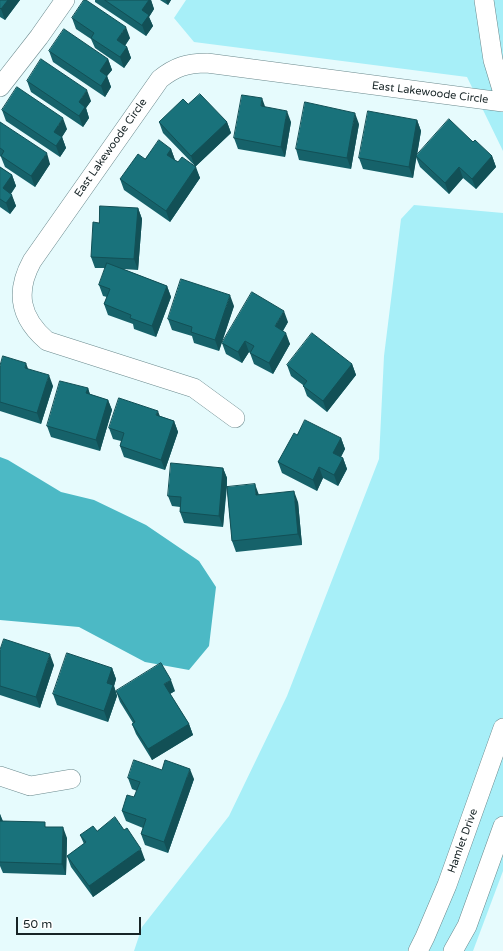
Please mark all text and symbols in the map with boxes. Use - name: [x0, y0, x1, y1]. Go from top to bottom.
- street label: East Lakewoode Circle: [371, 79, 489, 107]
- street label: East Lakewoode Circle: [72, 96, 150, 200]
- street label: Hamlet Drive: [445, 807, 481, 875]
- scale bar: [18, 909, 143, 935]
- text: 50 m: [23, 917, 52, 931]

